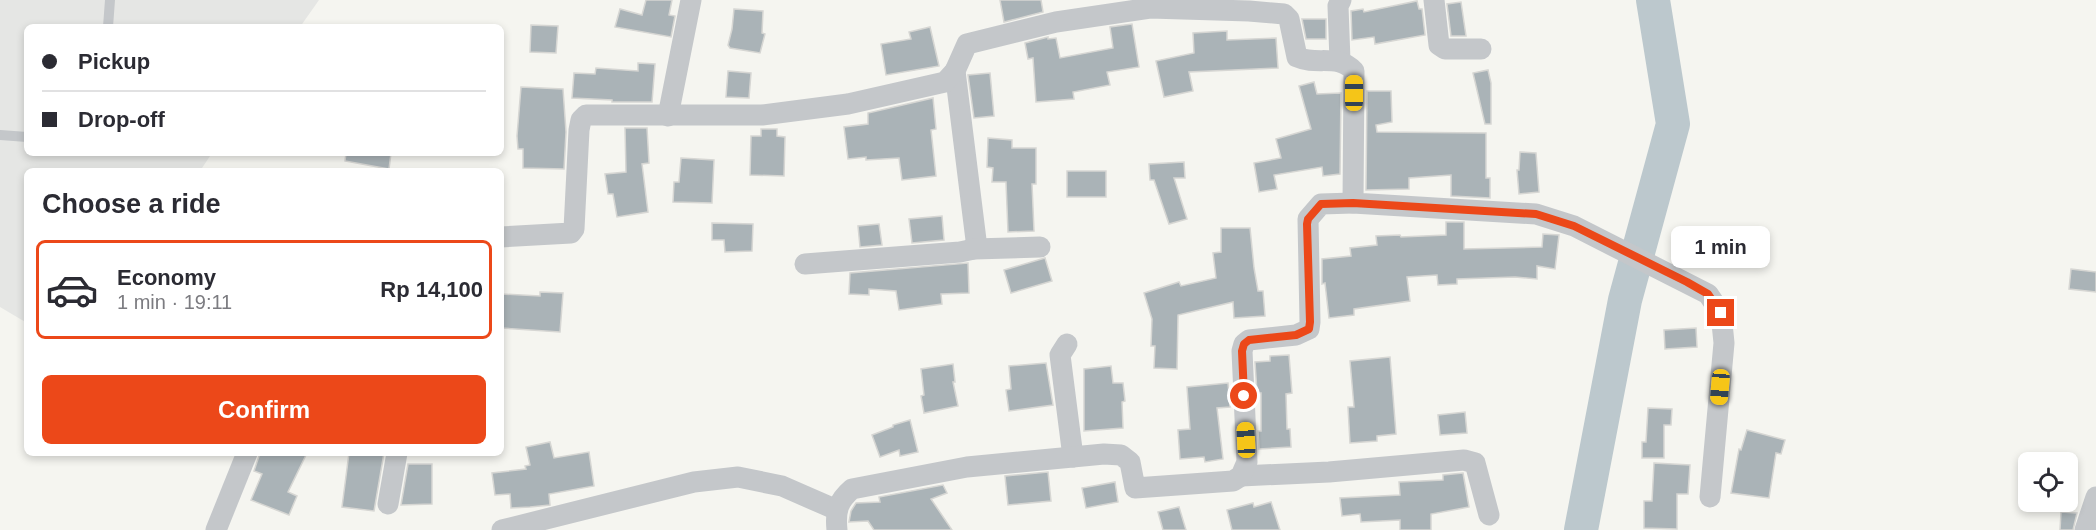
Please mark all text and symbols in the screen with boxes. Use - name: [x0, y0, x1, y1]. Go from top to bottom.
- text: Pickup: [78, 49, 150, 74]
- car: [1345, 75, 1363, 111]
- text: Drop-off: [78, 107, 165, 132]
- text: Choose a ride: [42, 189, 221, 219]
- callout: 1 min: [1672, 226, 1770, 268]
- text: 1 min: [1694, 236, 1747, 258]
- icon: car: [45, 263, 99, 317]
- text: Economy: [117, 265, 216, 290]
- text: Rp 14,100: [380, 277, 483, 302]
- text: 1 min · 19:11: [117, 291, 232, 313]
- route end: [1707, 299, 1734, 326]
- car: [1709, 368, 1731, 406]
- button: Confirm: [42, 375, 486, 444]
- route start: [1230, 382, 1257, 409]
- car: [1236, 422, 1256, 458]
- map controls: [2018, 452, 2078, 512]
- button: locate: [2018, 452, 2078, 512]

